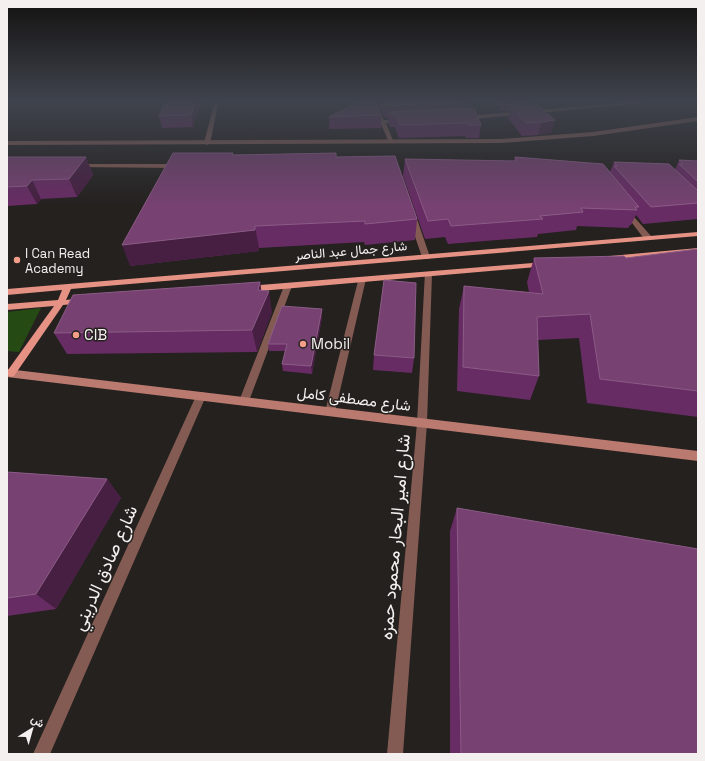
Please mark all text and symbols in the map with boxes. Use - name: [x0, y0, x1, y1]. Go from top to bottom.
- street label: شارع جمال عبد الناصر: [293, 237, 408, 265]
- place label: I Can Read Academy: [25, 245, 90, 277]
- marker: I Can Read Academy: [12, 255, 22, 265]
- place label: CIB: [84, 325, 107, 344]
- marker: CIB: [71, 330, 81, 340]
- place label: Mobil: [311, 334, 350, 353]
- marker: Mobil: [298, 339, 308, 349]
- street label: شارع مصطفى كامل: [296, 382, 412, 417]
- street label: شارع امير البحار محمود حمزه: [374, 433, 416, 641]
- street label: شارع صادق الدريني: [67, 502, 146, 636]
- north arrow: [12, 709, 52, 749]
- text: ش: [29, 711, 48, 731]

